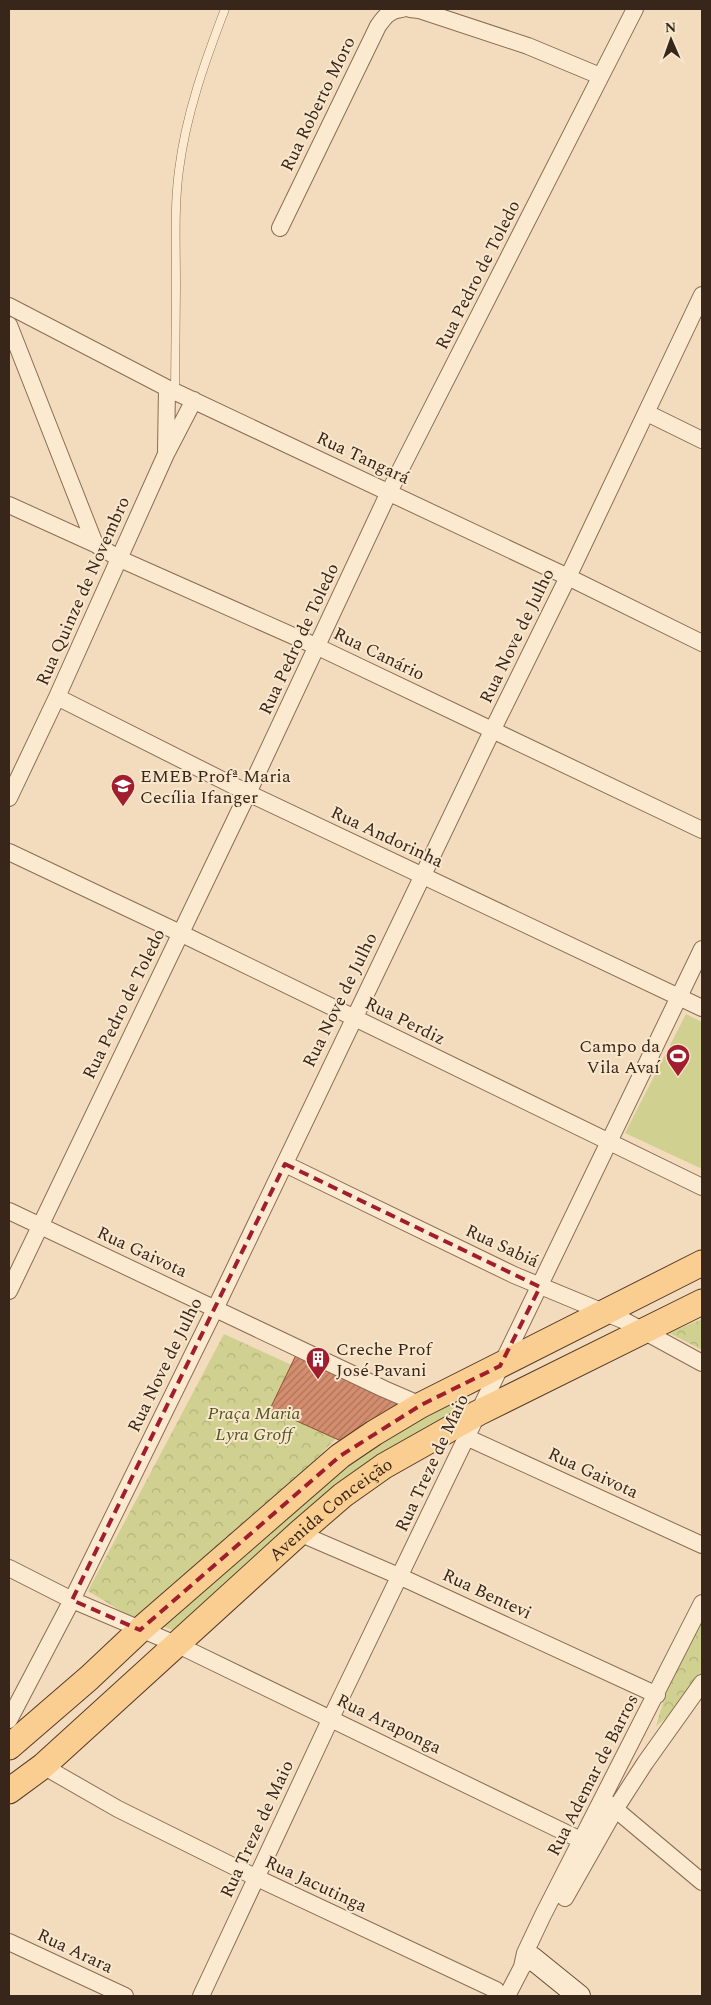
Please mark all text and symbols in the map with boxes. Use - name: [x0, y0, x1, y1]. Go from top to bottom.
- north arrow: [646, 15, 696, 65]
- text: N: [664, 17, 677, 38]
- street label: Rua Roberto Moro: [274, 32, 362, 176]
- street label: Rua Pedro de Toledo: [429, 196, 527, 354]
- street label: Rua Tangará: [312, 425, 414, 492]
- street label: Rua Quinze de Novembro: [29, 492, 137, 690]
- street label: Rua Pedro de Toledo: [252, 559, 346, 719]
- street label: Rua Nove de Julho: [473, 564, 561, 708]
- street label: Rua Canário: [329, 620, 429, 688]
- place label: EMEB Profª Maria Cecília Ifanger: [140, 763, 291, 811]
- school or university icon: EMEB Profª Maria Cecília Ifanger: [110, 773, 136, 807]
- street label: Rua Andorinha: [326, 799, 448, 875]
- street label: Rua Pedro de Toledo: [76, 924, 172, 1084]
- street label: Rua Nove de Julho: [296, 928, 384, 1072]
- street label: Rua Perdiz: [360, 990, 450, 1052]
- place label: Campo da Vila Avaí: [579, 1033, 661, 1081]
- sports icon: Campo da Vila Avaí: [665, 1043, 691, 1077]
- street label: Rua Sabiá: [461, 1217, 543, 1275]
- street label: Rua Gaivota: [92, 1219, 192, 1285]
- street label: Rua Nove de Julho: [121, 1293, 209, 1437]
- place label: Creche Prof José Pavani: [336, 1336, 433, 1384]
- building icon: Creche Prof José Pavani: [305, 1346, 331, 1380]
- street label: Rua Treze de Maio: [388, 1390, 476, 1536]
- park label: Praça Maria Lyra Groff: [208, 1400, 300, 1448]
- street label: Rua Gaivota: [543, 1440, 643, 1506]
- street label: Avenida Conceição: [263, 1450, 397, 1568]
- street label: Rua Bentevi: [438, 1562, 536, 1626]
- street label: Rua Araponga: [332, 1687, 446, 1761]
- street label: Rua Ademar de Barros: [540, 1689, 646, 1861]
- street label: Rua Treze de Maio: [213, 1756, 301, 1902]
- street label: Rua Jacutinga: [260, 1848, 372, 1920]
- street label: Rua Arara: [33, 1922, 118, 1980]

